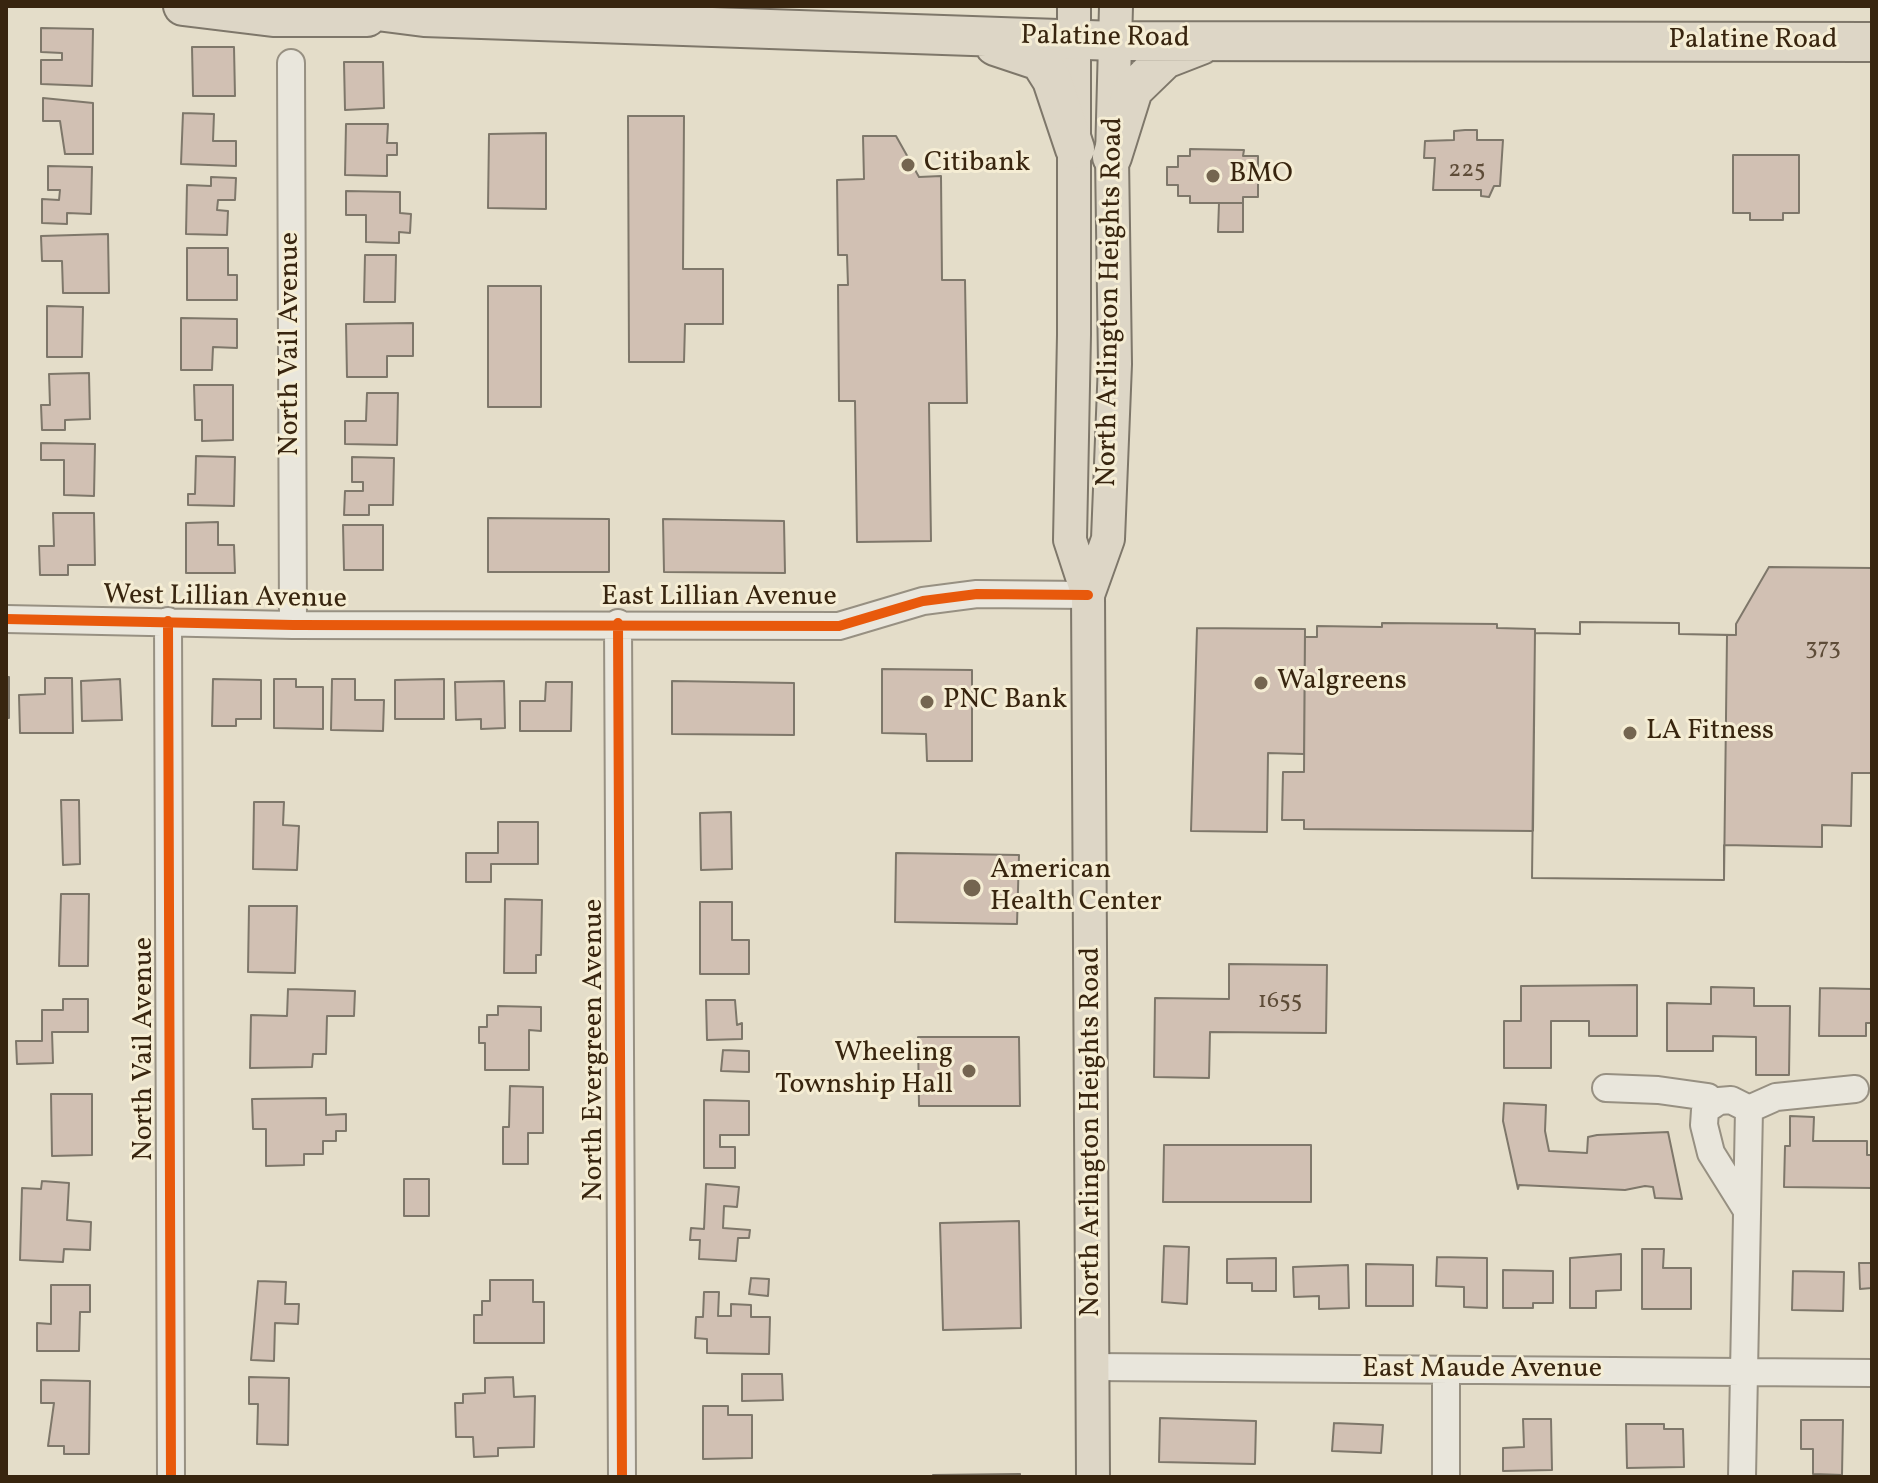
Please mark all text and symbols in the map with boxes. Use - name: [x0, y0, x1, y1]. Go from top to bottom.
- street label: Palatine Road: [1020, 21, 1190, 57]
- street label: Palatine Road: [1668, 25, 1838, 59]
- street label: North Arlington Heights Road: [1092, 117, 1132, 487]
- place label: Citibank: [924, 148, 1030, 182]
- marker: Citibank: [899, 156, 917, 174]
- house number: 225: [1448, 158, 1486, 186]
- place label: BMO: [1229, 159, 1293, 193]
- marker: BMO: [1204, 167, 1222, 185]
- street label: North Vail Avenue: [275, 232, 309, 456]
- street label: West Lillian Avenue: [103, 580, 347, 618]
- street label: East Lillian Avenue: [601, 582, 837, 616]
- house number: 373: [1805, 636, 1841, 664]
- place label: Walgreens: [1277, 666, 1407, 700]
- marker: Walgreens: [1252, 674, 1270, 692]
- place label: PNC Bank: [943, 685, 1067, 719]
- marker: PNC Bank: [918, 693, 936, 711]
- place label: LA Fitness: [1646, 716, 1774, 750]
- marker: LA Fitness: [1621, 724, 1639, 742]
- place label: American Health Center: [990, 855, 1162, 921]
- marker: American Health Center: [961, 877, 983, 899]
- street label: North Evergreen Avenue: [579, 899, 613, 1201]
- street label: North Vail Avenue: [129, 937, 163, 1161]
- street label: North Arlington Heights Road: [1076, 947, 1110, 1317]
- house number: 1655: [1258, 989, 1302, 1017]
- place label: Wheeling Township Hall: [775, 1038, 953, 1104]
- marker: Wheeling Township Hall: [960, 1062, 978, 1080]
- street label: East Maude Avenue: [1362, 1354, 1602, 1388]

